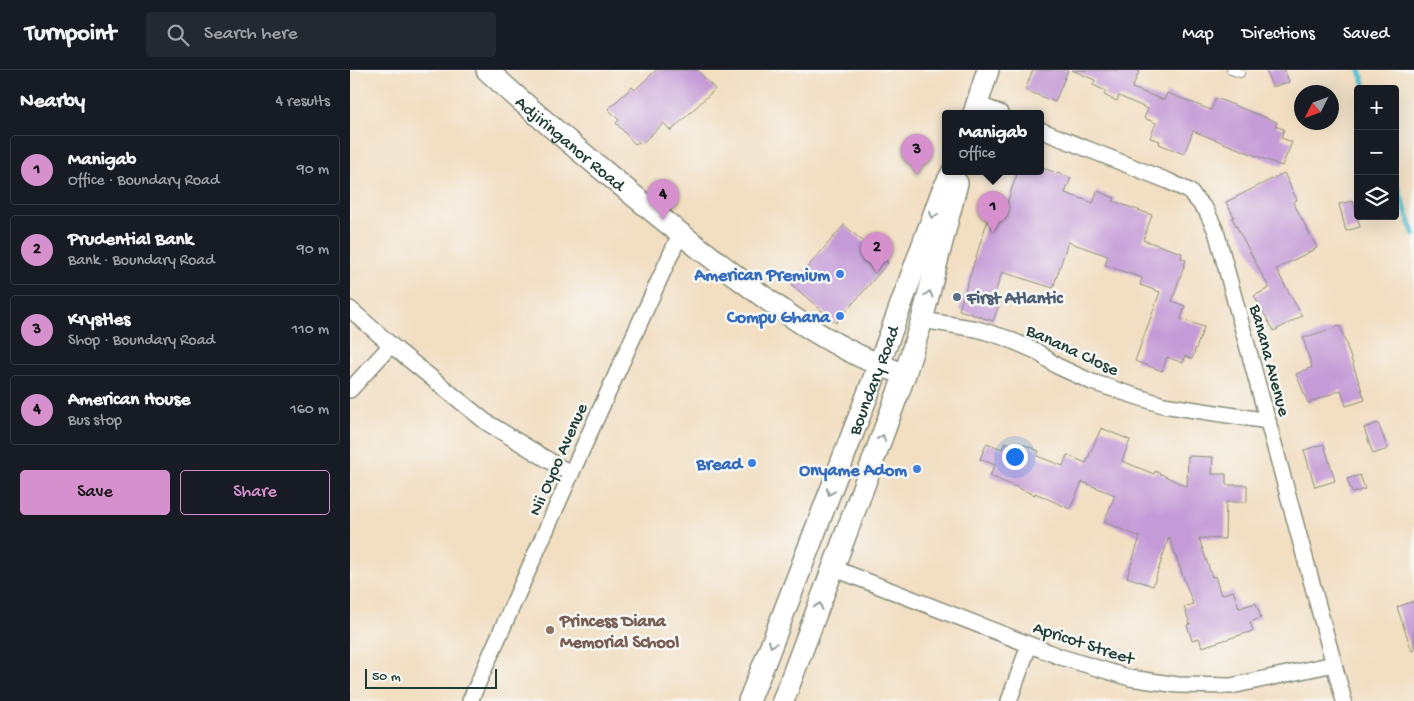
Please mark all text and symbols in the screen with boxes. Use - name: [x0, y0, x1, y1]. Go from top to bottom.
- search box: [146, 12, 496, 57]
- text: Turnpoint: [25, 20, 116, 49]
- icon: search: [164, 21, 192, 49]
- text: Search here: [204, 23, 298, 46]
- text: Map: [1182, 24, 1214, 45]
- text: Directions: [1242, 24, 1315, 45]
- text: Saved: [1343, 24, 1389, 45]
- north arrow: [1294, 85, 1339, 130]
- map controls: [1354, 85, 1399, 220]
- button: +: [1354, 85, 1399, 130]
- text: Nearby: [20, 90, 85, 115]
- street label: Adjiringanor Road: [510, 92, 630, 198]
- text: 4 results: [275, 93, 330, 112]
- popup: [942, 110, 1044, 175]
- text: Manigab: [959, 122, 1027, 145]
- button: −: [1354, 130, 1399, 175]
- pin: 3: [901, 134, 933, 175]
- text: Office: [959, 145, 995, 164]
- text: Manigab: [68, 149, 136, 172]
- text: 1: [34, 161, 40, 180]
- text: 90 m: [297, 161, 329, 180]
- text: Office · Boundary Road: [68, 172, 219, 191]
- button: layers: [1354, 175, 1399, 220]
- pin: 4: [647, 179, 679, 220]
- pin: 1: [977, 191, 1009, 232]
- one-way arrow: [929, 210, 939, 219]
- text: Prudential Bank: [68, 229, 193, 252]
- pin: 2: [861, 232, 893, 273]
- text: 2: [33, 241, 41, 260]
- text: 90 m: [297, 241, 329, 260]
- text: Bank · Boundary Road: [68, 252, 215, 271]
- place label: American Premium: [694, 266, 830, 287]
- marker: American Premium: [834, 268, 846, 280]
- place label: First Atlantic: [966, 289, 1063, 310]
- one-way arrow: [923, 290, 934, 299]
- marker: First Atlantic: [951, 291, 963, 303]
- street label: Banana Avenue: [1243, 302, 1294, 419]
- place label: Compu Ghana: [726, 308, 831, 329]
- text: Krystles: [68, 309, 130, 332]
- marker: Compu Ghana: [834, 310, 846, 322]
- street label: Banana Close: [1021, 320, 1122, 382]
- text: 3: [33, 321, 41, 340]
- text: 110 m: [292, 321, 329, 340]
- street label: Boundary Road: [845, 322, 906, 439]
- text: Shop · Boundary Road: [68, 332, 215, 351]
- text: American House: [68, 389, 190, 412]
- street label: Nii Oyoo Avenue: [525, 400, 594, 519]
- text: 4: [33, 401, 41, 420]
- text: 160 m: [290, 401, 329, 420]
- text: Bus stop: [68, 412, 122, 431]
- one-way arrow: [876, 434, 886, 442]
- your location: [1002, 444, 1028, 470]
- place label: Bread: [696, 455, 744, 476]
- marker: Bread: [746, 457, 758, 469]
- place label: Onyame Adom: [799, 461, 907, 482]
- marker: Onyame Adom: [911, 463, 923, 475]
- button: Save: [20, 470, 170, 515]
- button: Share: [180, 470, 330, 515]
- one-way arrow: [826, 487, 836, 496]
- one-way arrow: [813, 603, 823, 611]
- place label: Princess Diana Memorial School: [559, 612, 679, 654]
- street label: Apricot Street: [1030, 618, 1138, 671]
- marker: Princess Diana Memorial School: [544, 624, 556, 636]
- one-way arrow: [768, 639, 778, 648]
- scale bar: [365, 666, 498, 689]
- text: 50 m: [372, 669, 401, 686]

